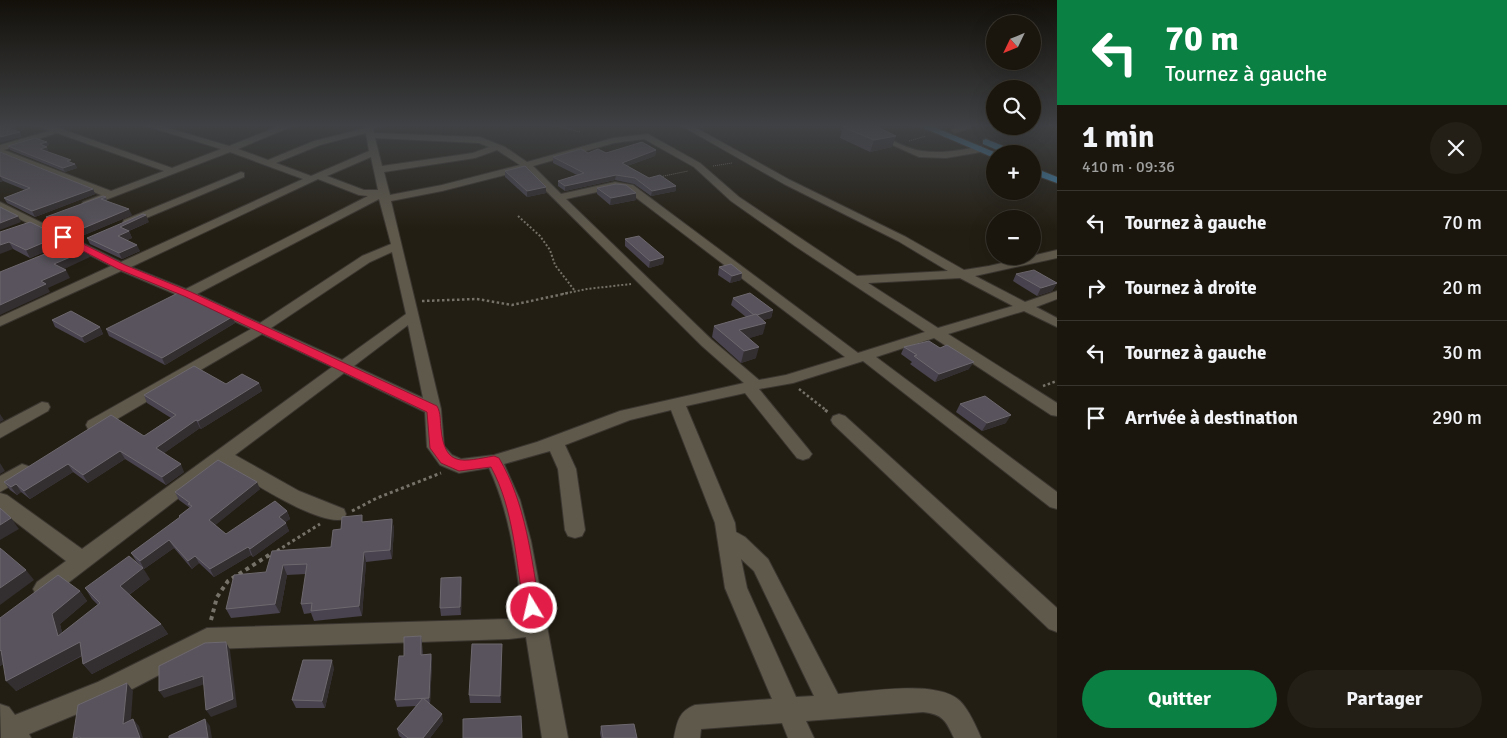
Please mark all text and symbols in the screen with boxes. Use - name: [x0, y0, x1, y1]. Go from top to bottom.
- north arrow: [986, 15, 1041, 70]
- map controls: [986, 15, 1041, 265]
- text: 70 m: [1165, 17, 1239, 60]
- icon: left: [1082, 20, 1147, 85]
- text: Tournez à gauche: [1165, 60, 1327, 87]
- button: search: [986, 80, 1041, 135]
- text: 1 min: [1082, 119, 1154, 156]
- button: close: [1430, 122, 1482, 174]
- button: +: [986, 145, 1041, 200]
- text: 410 m · 09:36: [1082, 157, 1175, 177]
- icon: left: [1082, 209, 1110, 237]
- button: −: [986, 210, 1041, 265]
- text: Tournez à gauche: [1125, 211, 1266, 235]
- text: 70 m: [1442, 211, 1482, 235]
- pin: [42, 216, 84, 258]
- icon: arrive: [49, 223, 77, 251]
- icon: right: [1082, 274, 1110, 302]
- text: Tournez à droite: [1125, 276, 1257, 300]
- text: 20 m: [1442, 276, 1482, 300]
- icon: left: [1082, 339, 1110, 367]
- text: Tournez à gauche: [1125, 341, 1266, 365]
- text: 30 m: [1442, 341, 1482, 365]
- icon: arrive: [1082, 404, 1110, 432]
- text: Arrivée à destination: [1125, 406, 1298, 430]
- text: 290 m: [1432, 406, 1482, 430]
- position arrow: [505, 581, 557, 633]
- button: Quitter: [1082, 670, 1277, 728]
- button: Partager: [1287, 670, 1482, 728]

